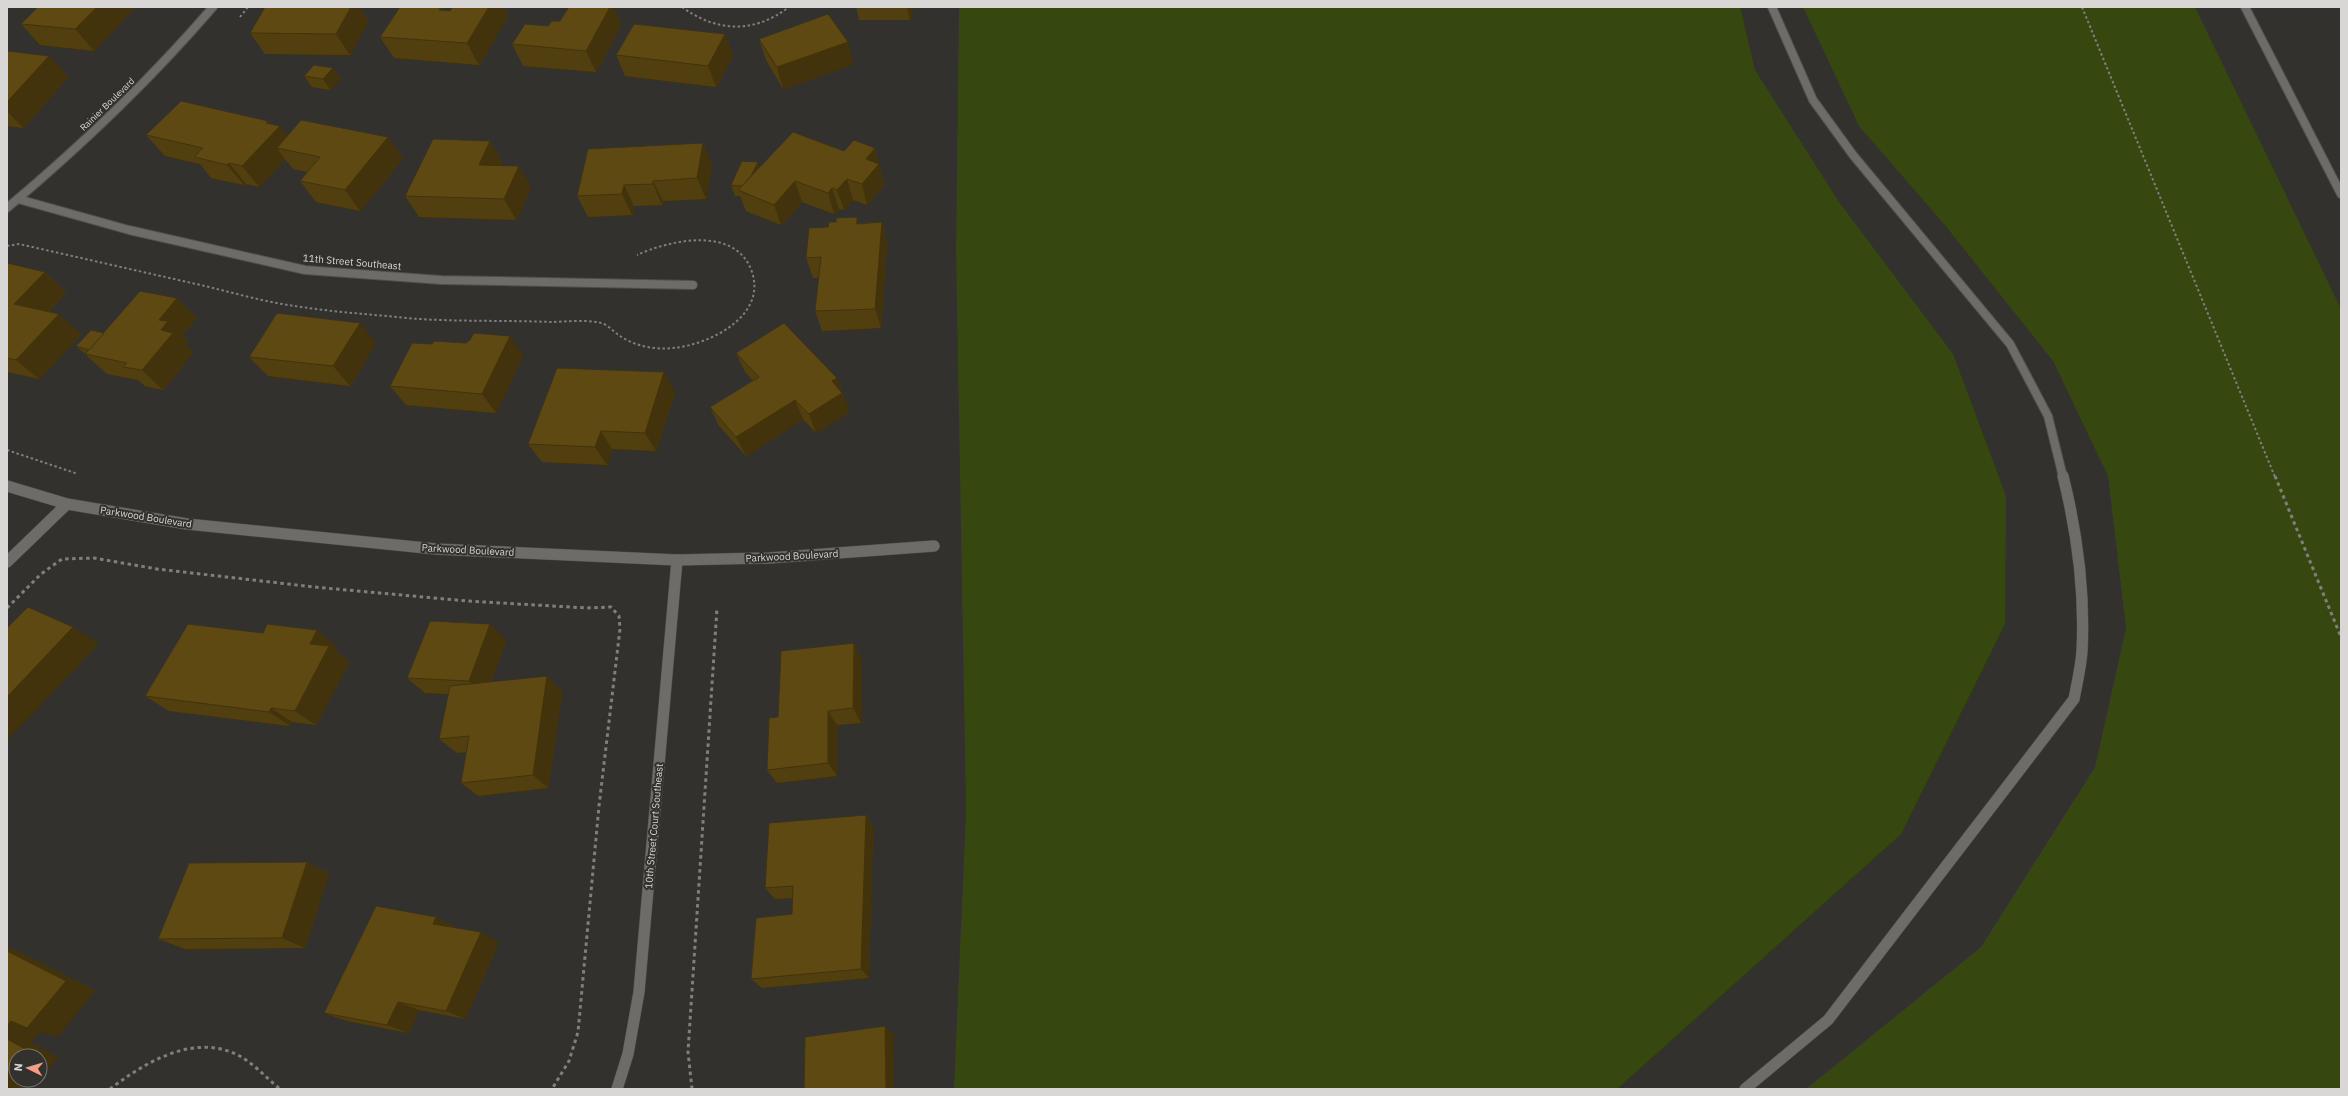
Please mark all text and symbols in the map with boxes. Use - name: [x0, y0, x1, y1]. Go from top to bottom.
- street label: Rainier Boulevard: [77, 75, 137, 133]
- street label: 11th Street Southeast: [302, 251, 402, 273]
- street label: Parkwood Boulevard: [99, 503, 193, 531]
- street label: Parkwood Boulevard: [421, 541, 515, 559]
- street label: Parkwood Boulevard: [745, 547, 839, 565]
- street label: 10th Street Court Southeast: [642, 762, 666, 889]
- north arrow: [8, 1048, 48, 1088]
- text: N: [11, 1063, 25, 1072]

